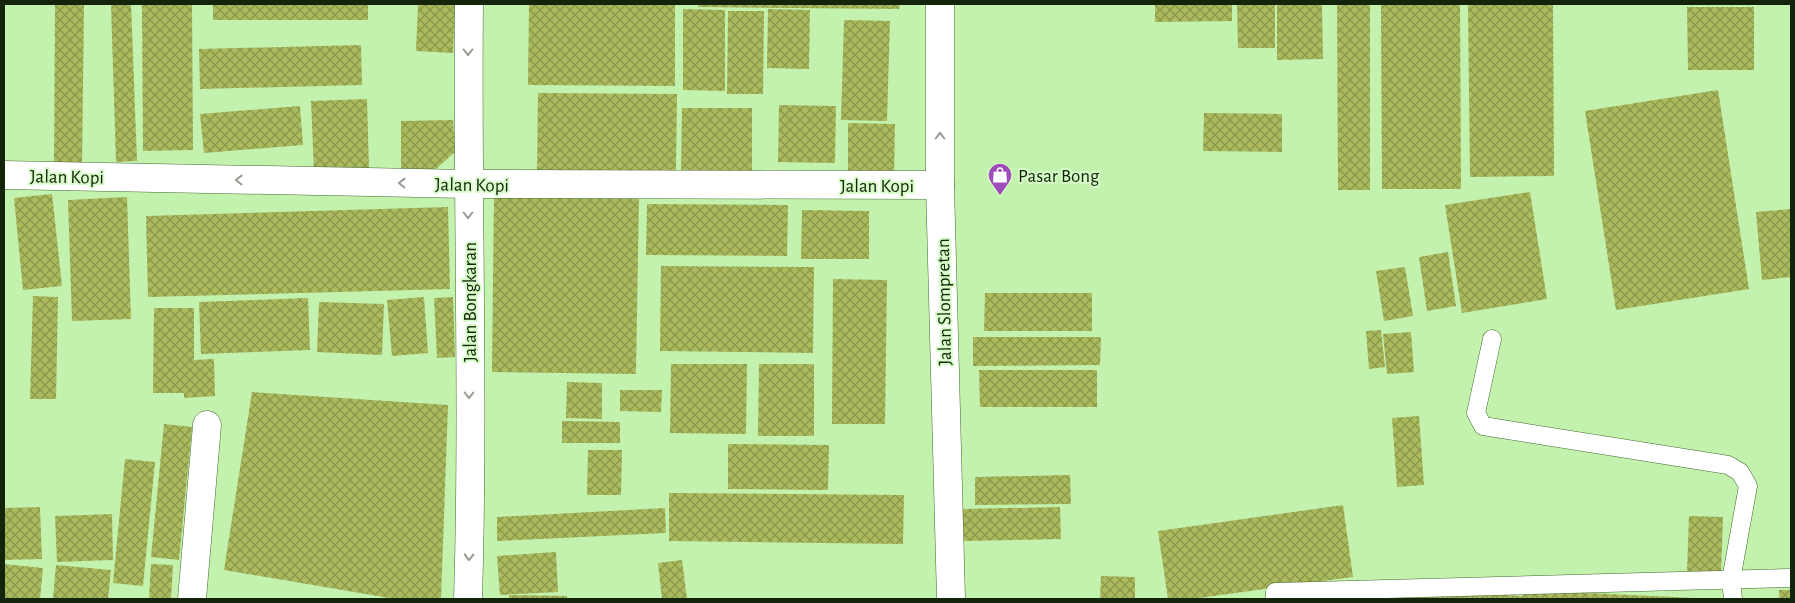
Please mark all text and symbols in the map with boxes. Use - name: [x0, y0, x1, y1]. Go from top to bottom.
- one-way arrow: [463, 49, 473, 57]
- one-way arrow: [935, 132, 945, 140]
- shop icon: Pasar Bong: [987, 162, 1013, 196]
- street label: Jalan Kopi: [30, 167, 104, 188]
- place label: Pasar Bong: [1018, 167, 1100, 186]
- one-way arrow: [235, 175, 243, 185]
- street label: Jalan Kopi: [435, 175, 509, 196]
- street label: Jalan Kopi: [840, 177, 914, 196]
- one-way arrow: [398, 178, 406, 188]
- one-way arrow: [463, 212, 473, 219]
- street label: Jalan Slompretan: [934, 238, 955, 366]
- street label: Jalan Bongkaran: [461, 242, 480, 362]
- one-way arrow: [464, 391, 475, 399]
- one-way arrow: [464, 554, 475, 562]

